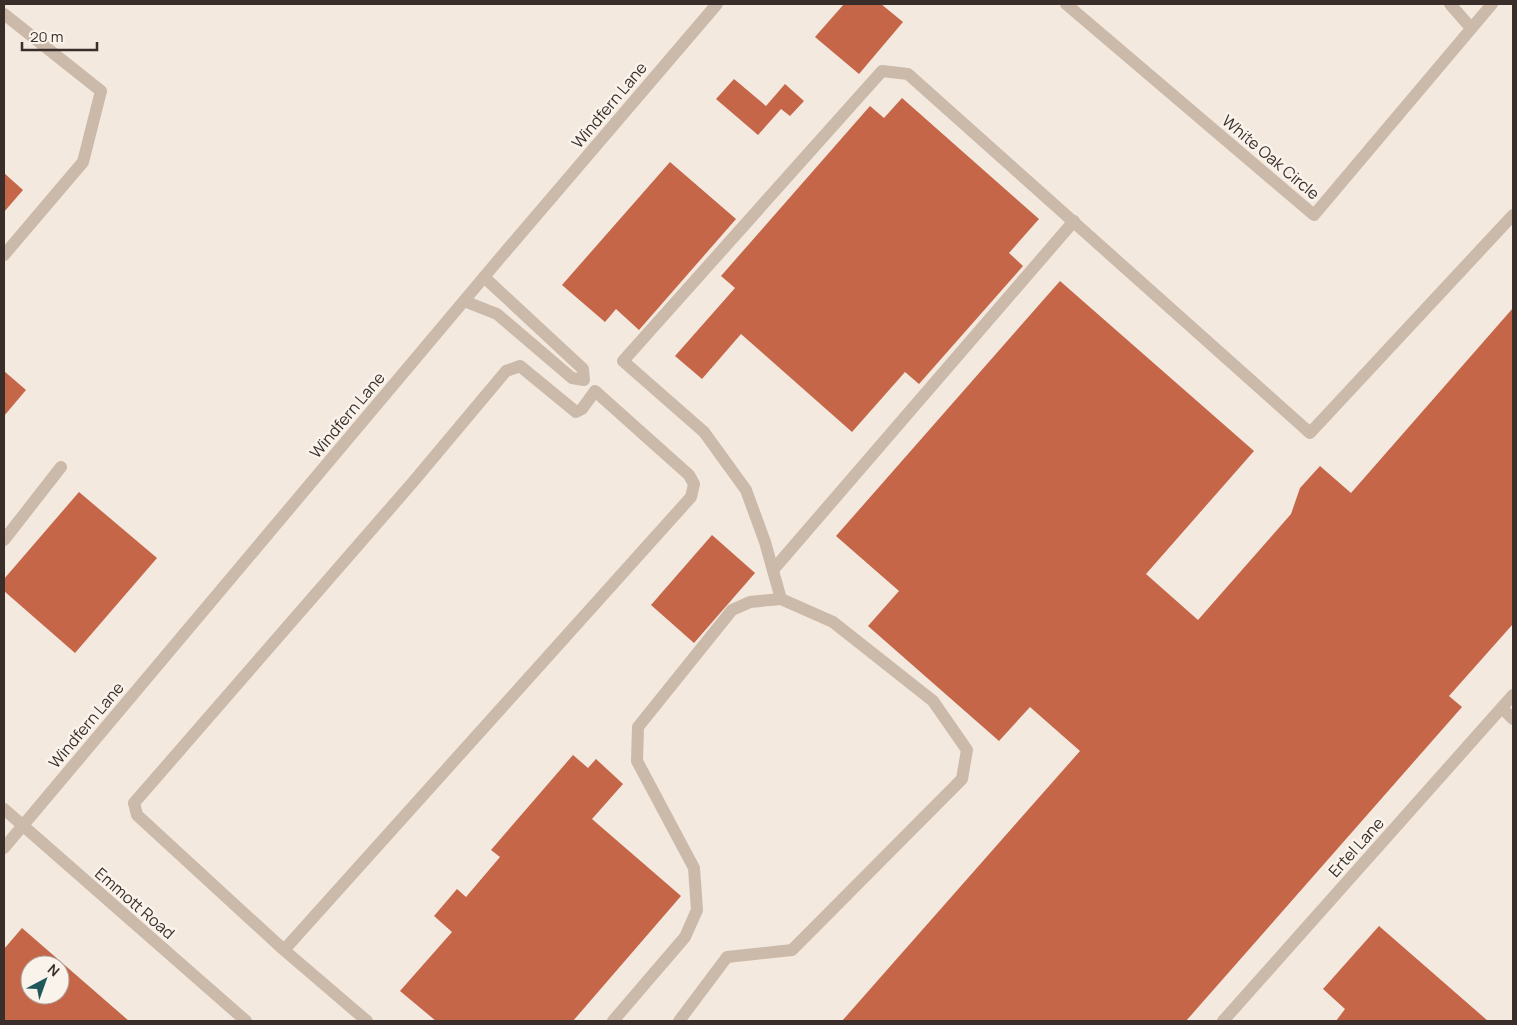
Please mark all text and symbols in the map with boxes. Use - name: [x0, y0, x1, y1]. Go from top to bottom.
- scale bar: [22, 20, 98, 52]
- text: 20 m: [30, 26, 63, 47]
- street label: Windfern Lane: [566, 57, 652, 153]
- street label: White Oak Circle: [1218, 110, 1324, 204]
- street label: Windfern Lane: [304, 367, 390, 463]
- street label: Windfern Lane: [43, 677, 129, 773]
- street label: Ertel Lane: [1323, 812, 1389, 882]
- street label: Emmott Road: [91, 862, 179, 944]
- north arrow: [20, 955, 70, 1005]
- text: N: [44, 959, 64, 980]

